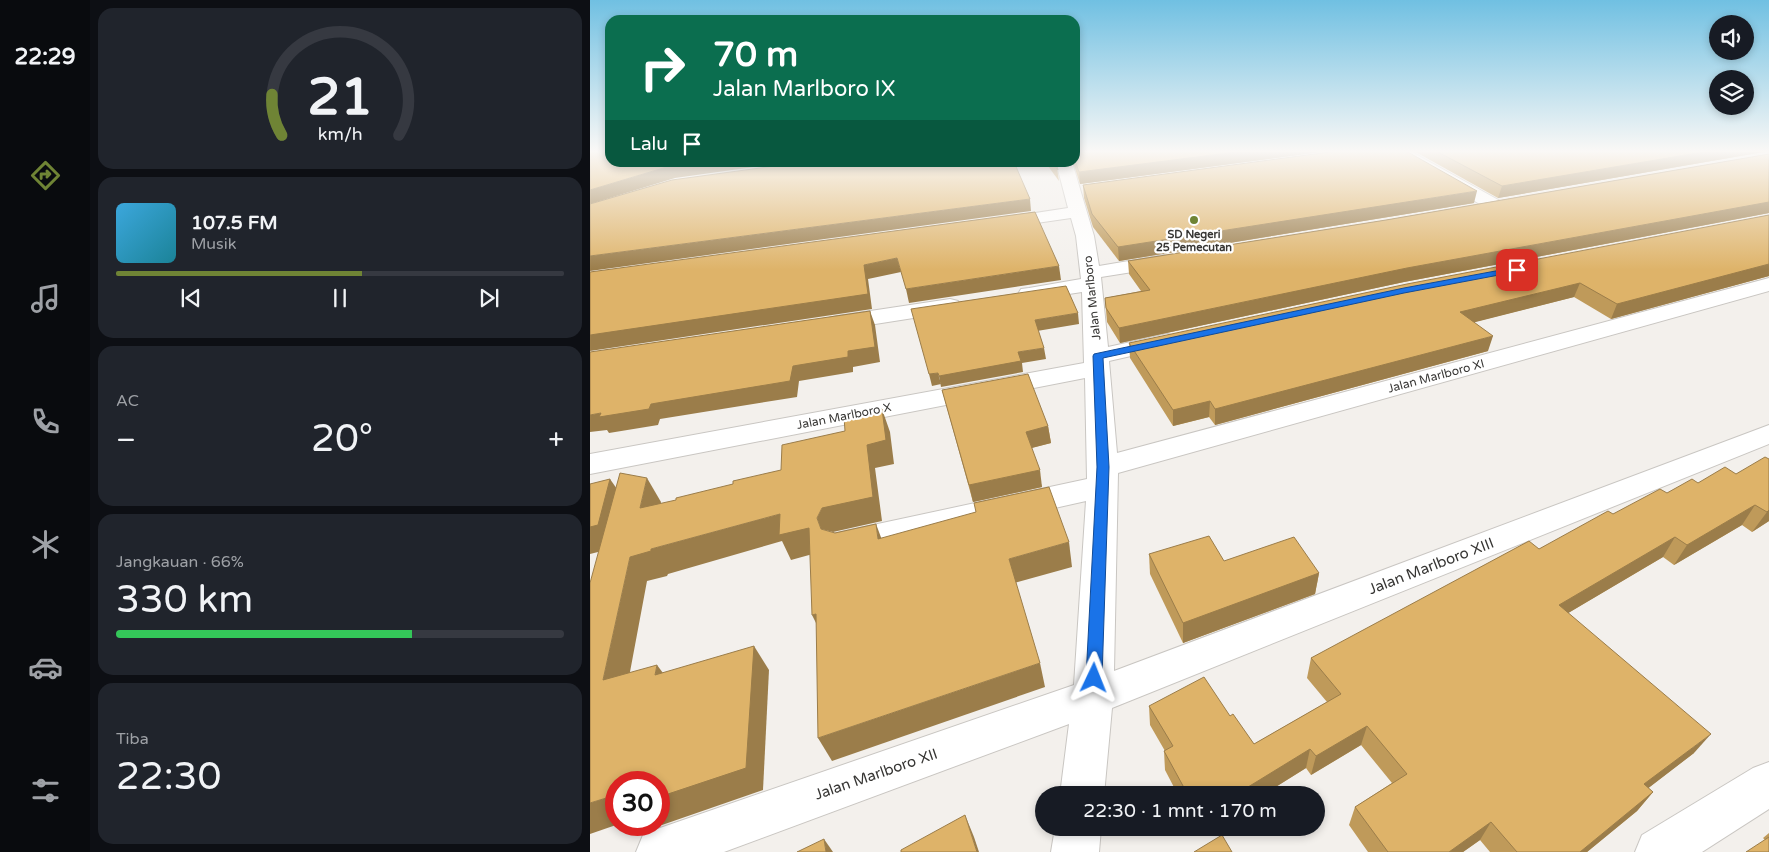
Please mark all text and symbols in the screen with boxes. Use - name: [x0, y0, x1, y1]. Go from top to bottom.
- map controls: [1709, 15, 1754, 115]
- button: sound: [1709, 15, 1754, 60]
- text: 70 m: [713, 34, 798, 76]
- icon: right: [630, 35, 695, 100]
- text: 22:29: [15, 44, 75, 70]
- text: 21: [307, 66, 373, 129]
- button: layers: [1709, 70, 1754, 115]
- text: Jalan Marlboro IX: [713, 76, 896, 102]
- text: km/h: [318, 124, 362, 145]
- icon: arrive: [678, 130, 706, 158]
- text: Lalu: [630, 133, 668, 155]
- icon: directions: [28, 158, 63, 193]
- text: 107.5 FM: [191, 212, 278, 234]
- marker: SD Negeri 25 Pemecutan: [1188, 214, 1200, 226]
- place label: SD Negeri 25 Pemecutan: [1156, 228, 1232, 254]
- text: Musik: [191, 234, 236, 254]
- pin: [1496, 249, 1538, 291]
- street label: Jalan Marlboro: [1081, 255, 1103, 341]
- icon: arrive: [1503, 256, 1531, 284]
- icon: music: [28, 281, 63, 316]
- icon: previous: [177, 284, 205, 312]
- icon: pause: [326, 284, 354, 312]
- icon: next: [475, 284, 503, 312]
- street label: Jalan Marlboro XI: [1386, 356, 1486, 396]
- text: AC: [116, 391, 139, 411]
- street label: Jalan Marlboro X: [795, 400, 893, 432]
- icon: phone: [28, 404, 63, 439]
- text: 20°: [311, 416, 373, 462]
- text: −: [116, 423, 136, 457]
- text: +: [548, 423, 564, 457]
- icon: climate: [28, 527, 63, 562]
- street label: Jalan Marlboro XIII: [1366, 534, 1496, 598]
- text: Jangkauan · 66%: [116, 552, 244, 572]
- text: 330 km: [116, 577, 253, 623]
- icon: car: [28, 650, 63, 685]
- position arrow: [1067, 651, 1119, 703]
- text: Tiba: [116, 729, 149, 749]
- street label: Jalan Marlboro XII: [812, 745, 940, 803]
- text: 22:30: [116, 754, 221, 800]
- speed limit sign: 30: [605, 771, 670, 836]
- icon: filters: [28, 773, 63, 808]
- text: 22:30 · 1 mnt · 170 m: [1083, 800, 1277, 822]

